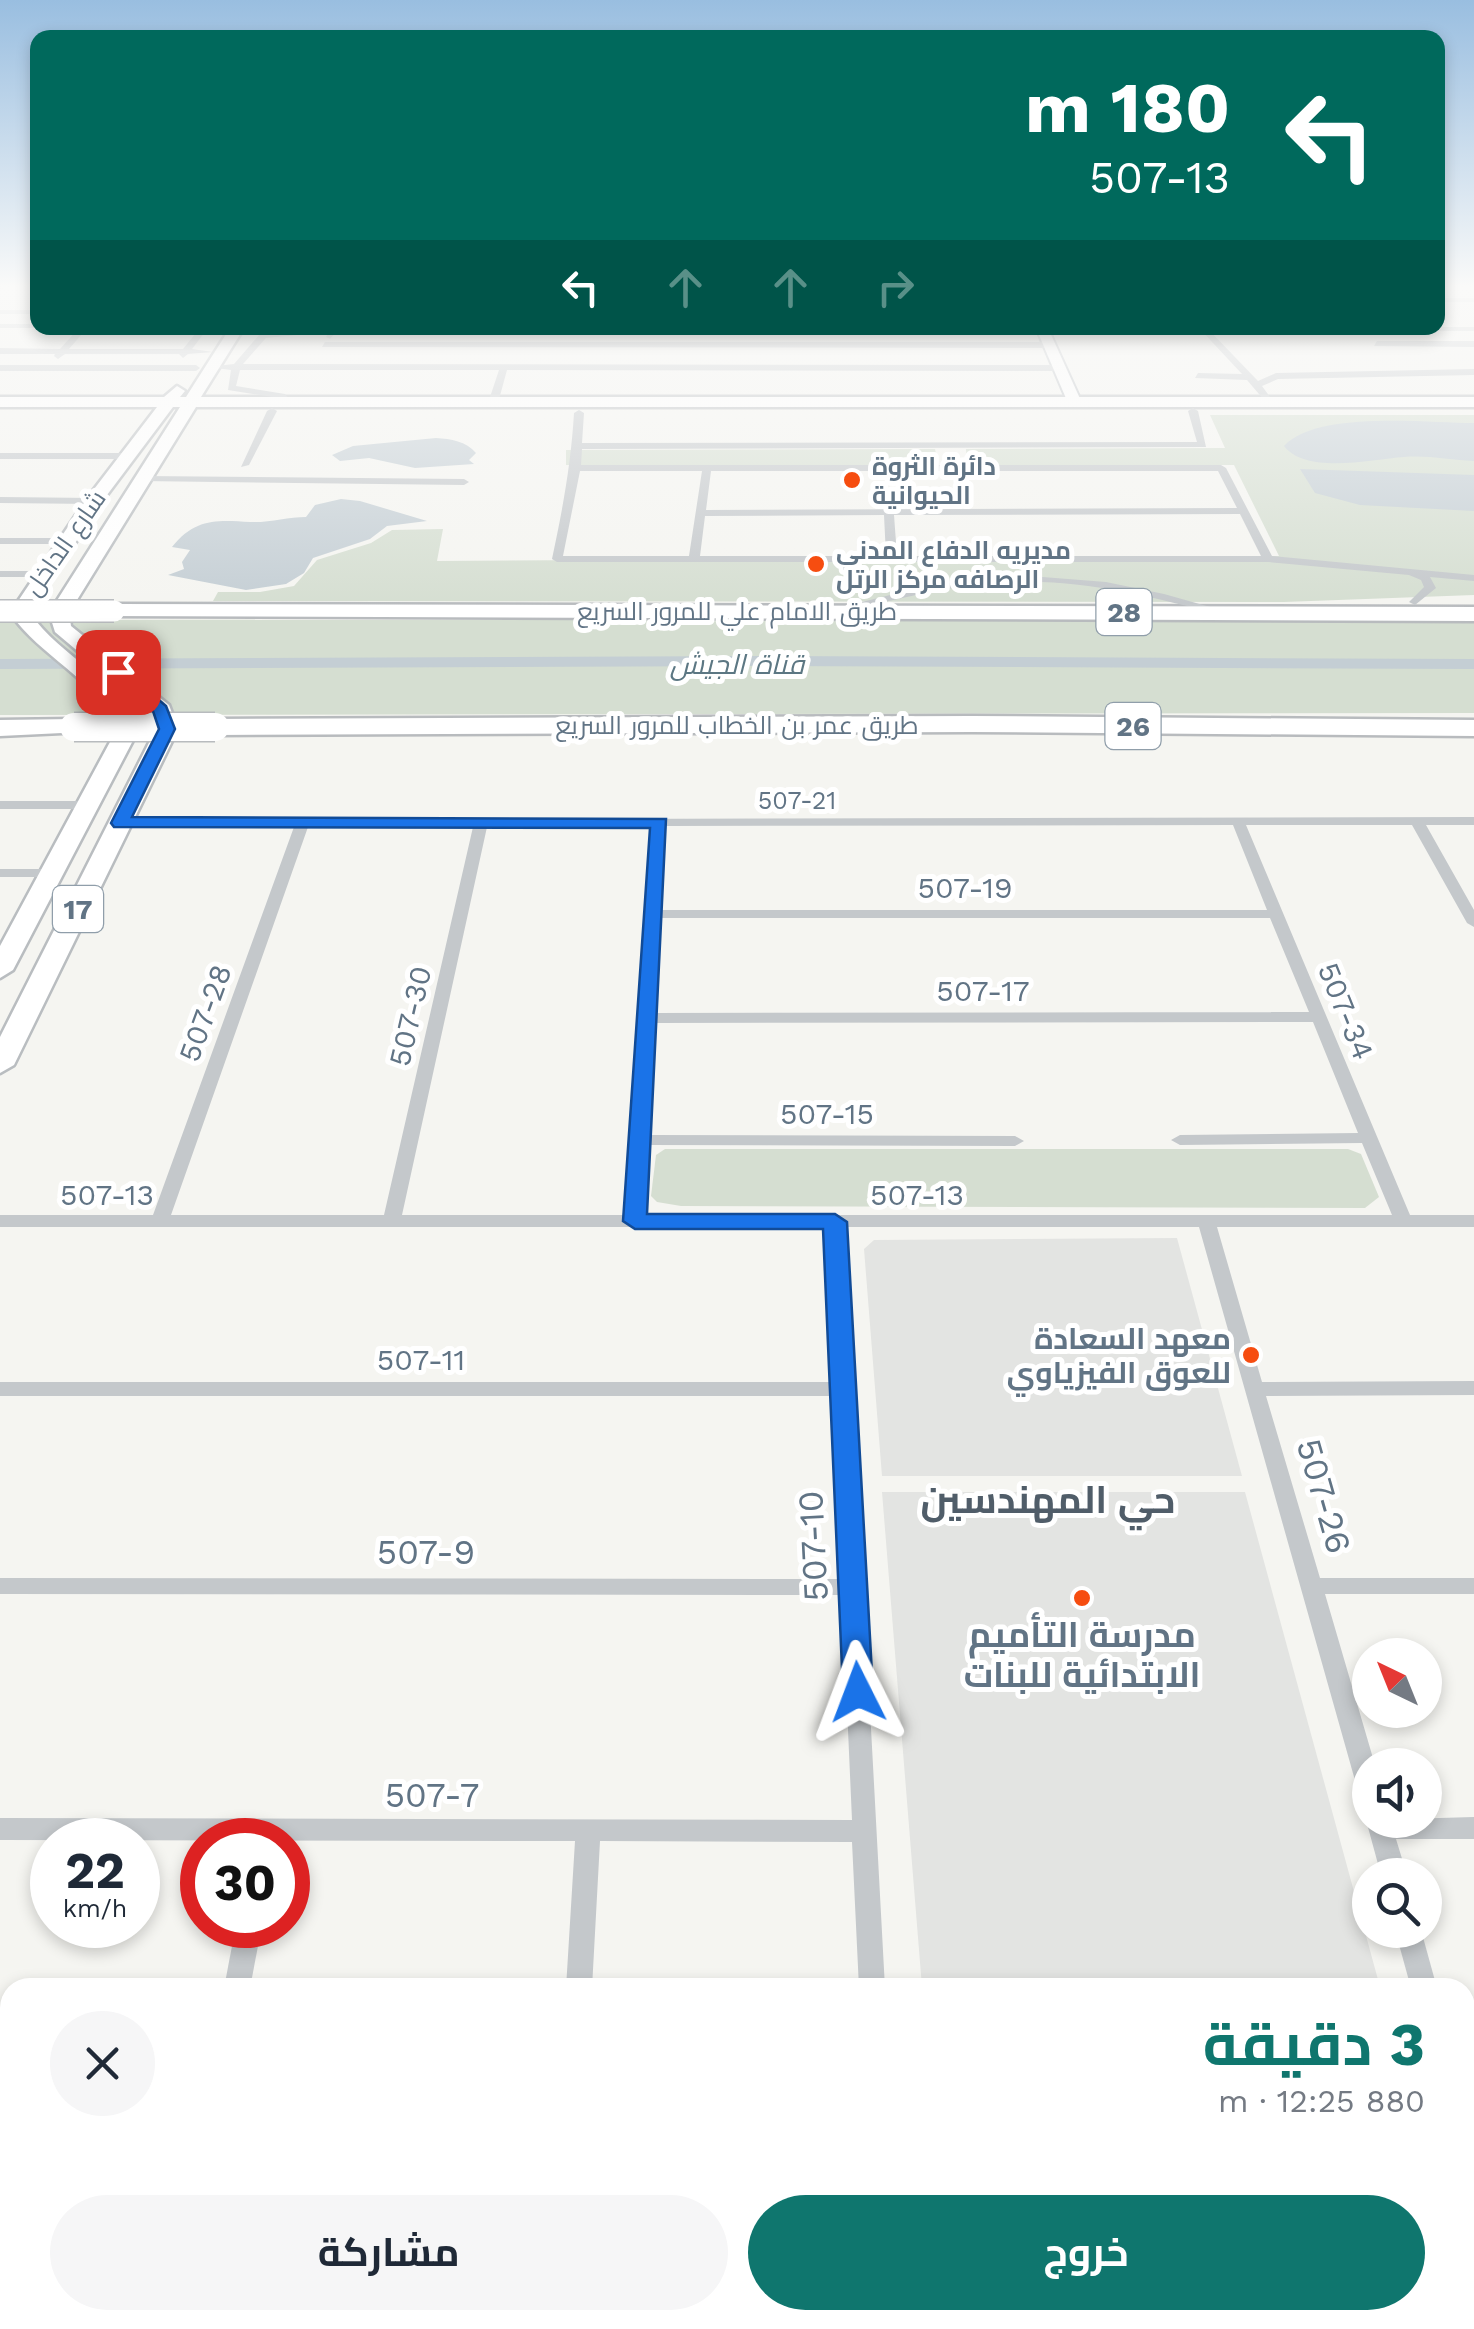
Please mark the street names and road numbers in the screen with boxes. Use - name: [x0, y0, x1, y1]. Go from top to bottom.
- street label: شارع الداخل: [18, 485, 114, 602]
- road number: 28: [1096, 589, 1152, 635]
- street label: طريق الامام علي للمرور السريع: [577, 597, 897, 631]
- road number: 26: [1106, 703, 1160, 749]
- street label: طريق عمر بن الخطاب للمرور السريع: [555, 711, 919, 742]
- street label: 507-21: [758, 786, 836, 815]
- street label: 507-19: [917, 870, 1013, 905]
- road number: 17: [53, 886, 103, 932]
- street label: 507-34: [1311, 957, 1381, 1065]
- street label: 507-28: [171, 960, 239, 1066]
- street label: 507-30: [381, 962, 439, 1070]
- street label: 507-17: [936, 973, 1030, 1008]
- street label: 507-15: [780, 1096, 874, 1131]
- street label: 507-13: [60, 1177, 154, 1212]
- street label: 507-13: [870, 1177, 964, 1212]
- street label: 507-11: [377, 1342, 465, 1377]
- street label: 507-26: [1288, 1434, 1360, 1558]
- street label: 507-10: [789, 1489, 837, 1603]
- street label: 507-9: [377, 1531, 475, 1573]
- street label: 507-7: [385, 1774, 479, 1816]

